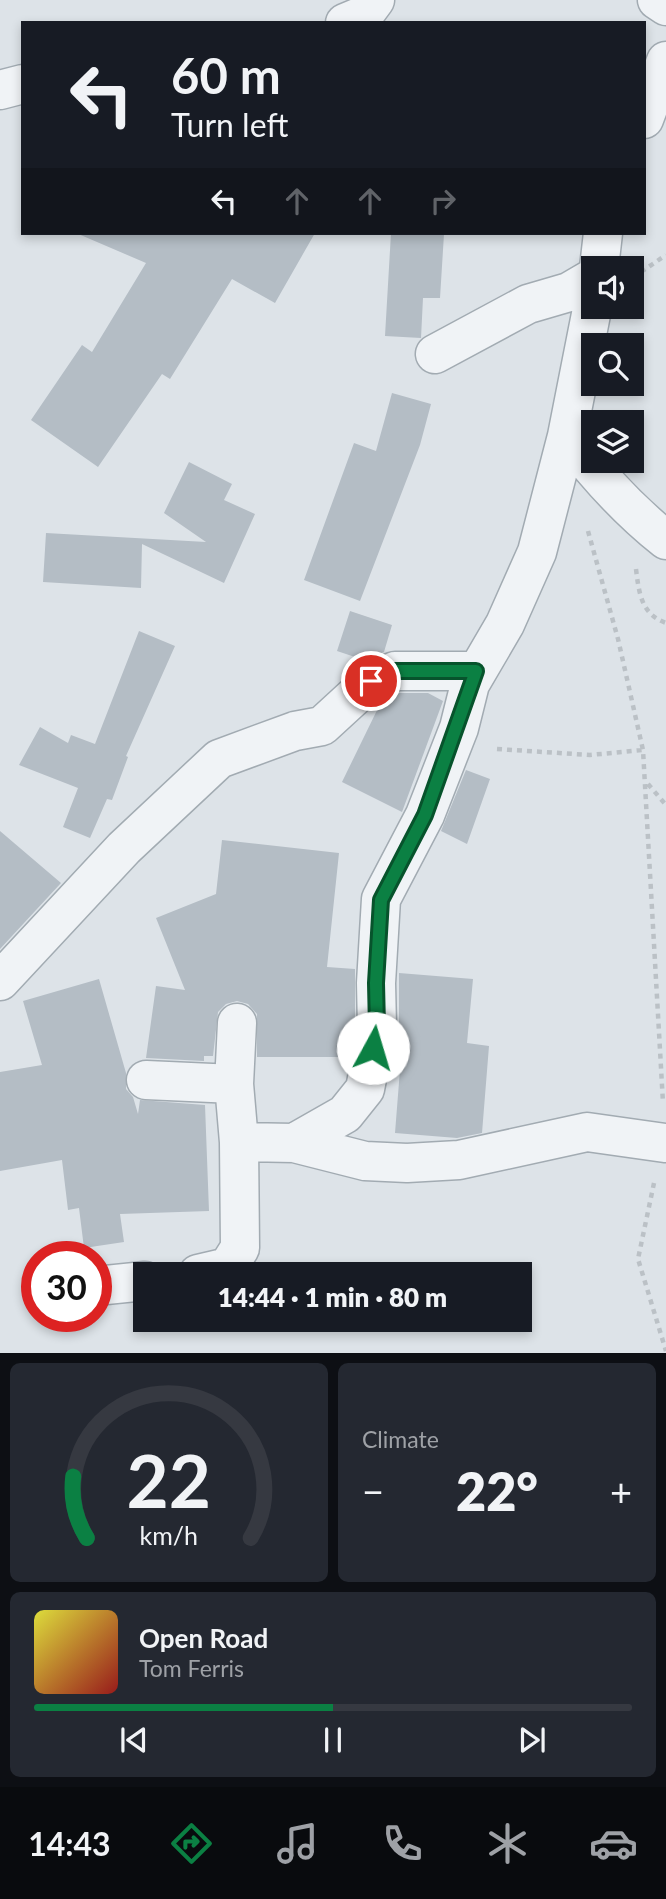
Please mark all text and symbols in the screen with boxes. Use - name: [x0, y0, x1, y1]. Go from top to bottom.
- text: 60 m: [171, 46, 281, 104]
- icon: left: [56, 49, 147, 140]
- text: Turn left: [171, 105, 288, 144]
- icon: left: [205, 182, 243, 220]
- icon: ahead: [278, 182, 316, 220]
- icon: ahead: [351, 182, 389, 220]
- icon: right: [424, 182, 462, 220]
- map controls: [581, 256, 644, 473]
- button: sound: [581, 256, 644, 319]
- button: search: [581, 333, 644, 396]
- button: layers: [581, 410, 644, 473]
- pin: [341, 651, 401, 711]
- icon: arrive: [352, 662, 390, 700]
- position arrow: [336, 1011, 410, 1085]
- speed limit sign: 30: [21, 1241, 112, 1332]
- text: 14:44 · 1 min · 80 m: [218, 1281, 447, 1313]
- text: Climate: [362, 1425, 439, 1453]
- text: 22: [127, 1437, 211, 1525]
- text: 22°: [456, 1460, 538, 1522]
- text: −: [362, 1468, 384, 1514]
- text: +: [610, 1468, 632, 1514]
- text: km/h: [140, 1520, 198, 1550]
- text: Open Road: [139, 1622, 268, 1654]
- text: Tom Ferris: [139, 1654, 244, 1682]
- icon: previous: [115, 1721, 153, 1759]
- icon: pause: [314, 1721, 352, 1759]
- icon: next: [513, 1721, 551, 1759]
- icon: directions: [167, 1819, 216, 1868]
- icon: music: [273, 1819, 322, 1868]
- icon: phone: [378, 1819, 427, 1868]
- icon: climate: [483, 1819, 532, 1868]
- icon: car: [589, 1819, 638, 1868]
- text: 14:43: [28, 1824, 111, 1863]

